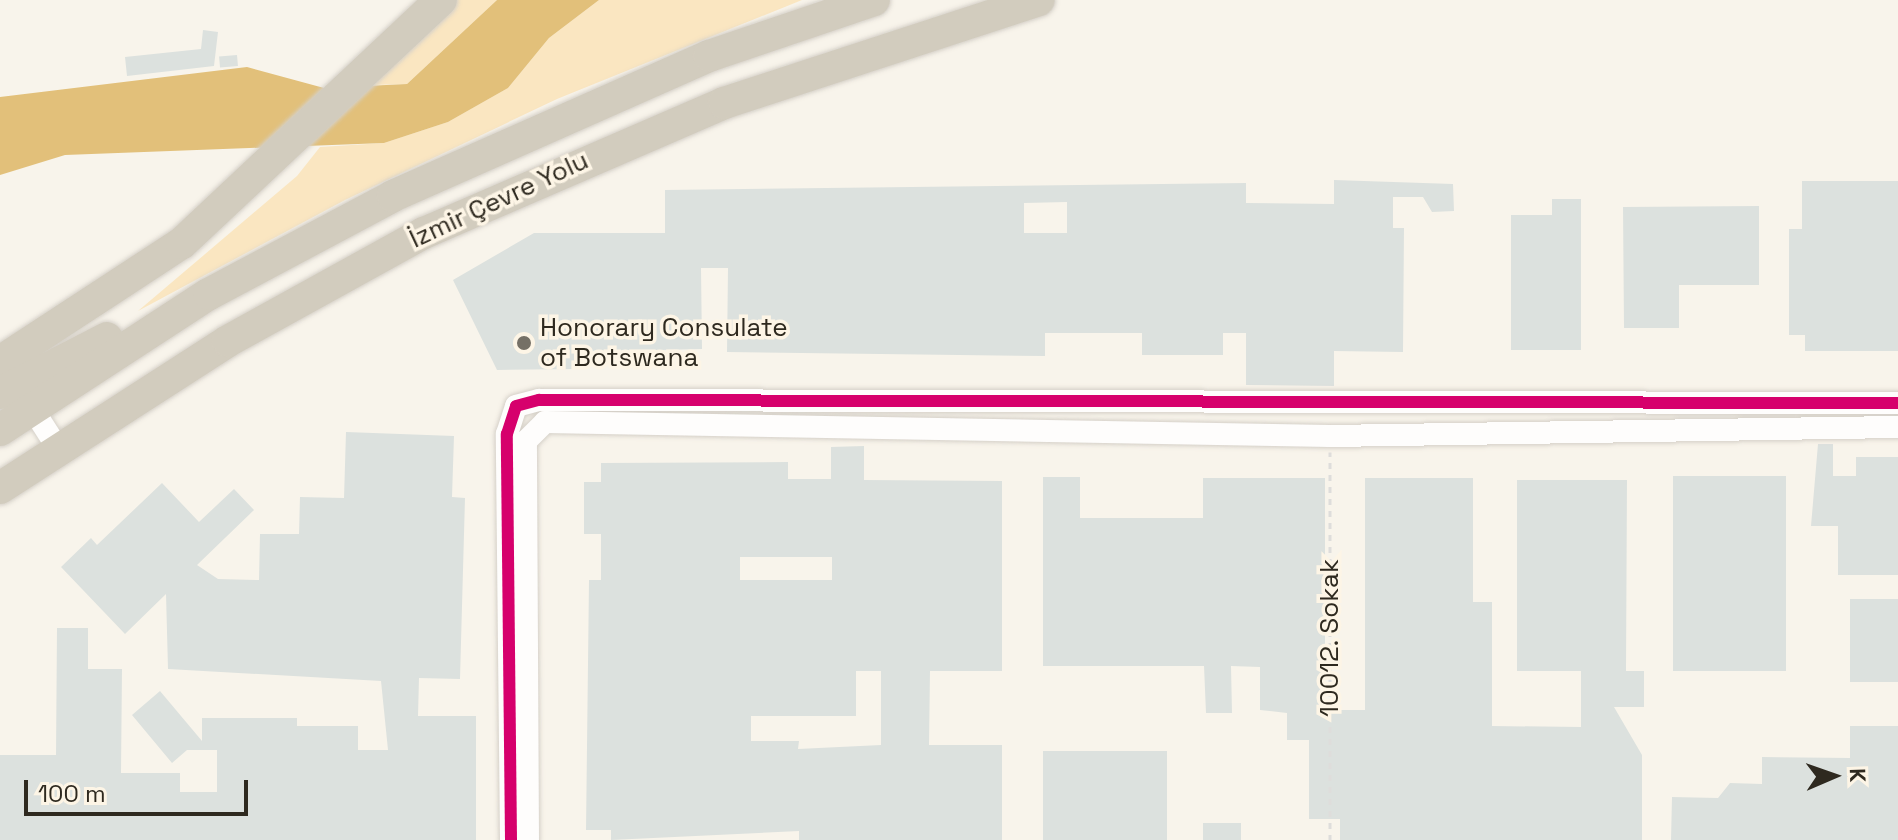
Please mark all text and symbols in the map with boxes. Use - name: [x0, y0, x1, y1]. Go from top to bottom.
- street label: İzmir Çevre Yolu: [404, 145, 594, 255]
- place label: Honorary Consulate of Botswana: [540, 312, 788, 374]
- marker: Honorary Consulate of Botswana: [515, 334, 533, 352]
- street label: 10012. Sokak: [1314, 559, 1346, 717]
- north arrow: [1794, 736, 1874, 816]
- scale bar: [28, 764, 252, 814]
- text: K: [1844, 768, 1872, 783]
- text: 100 m: [38, 778, 106, 809]

